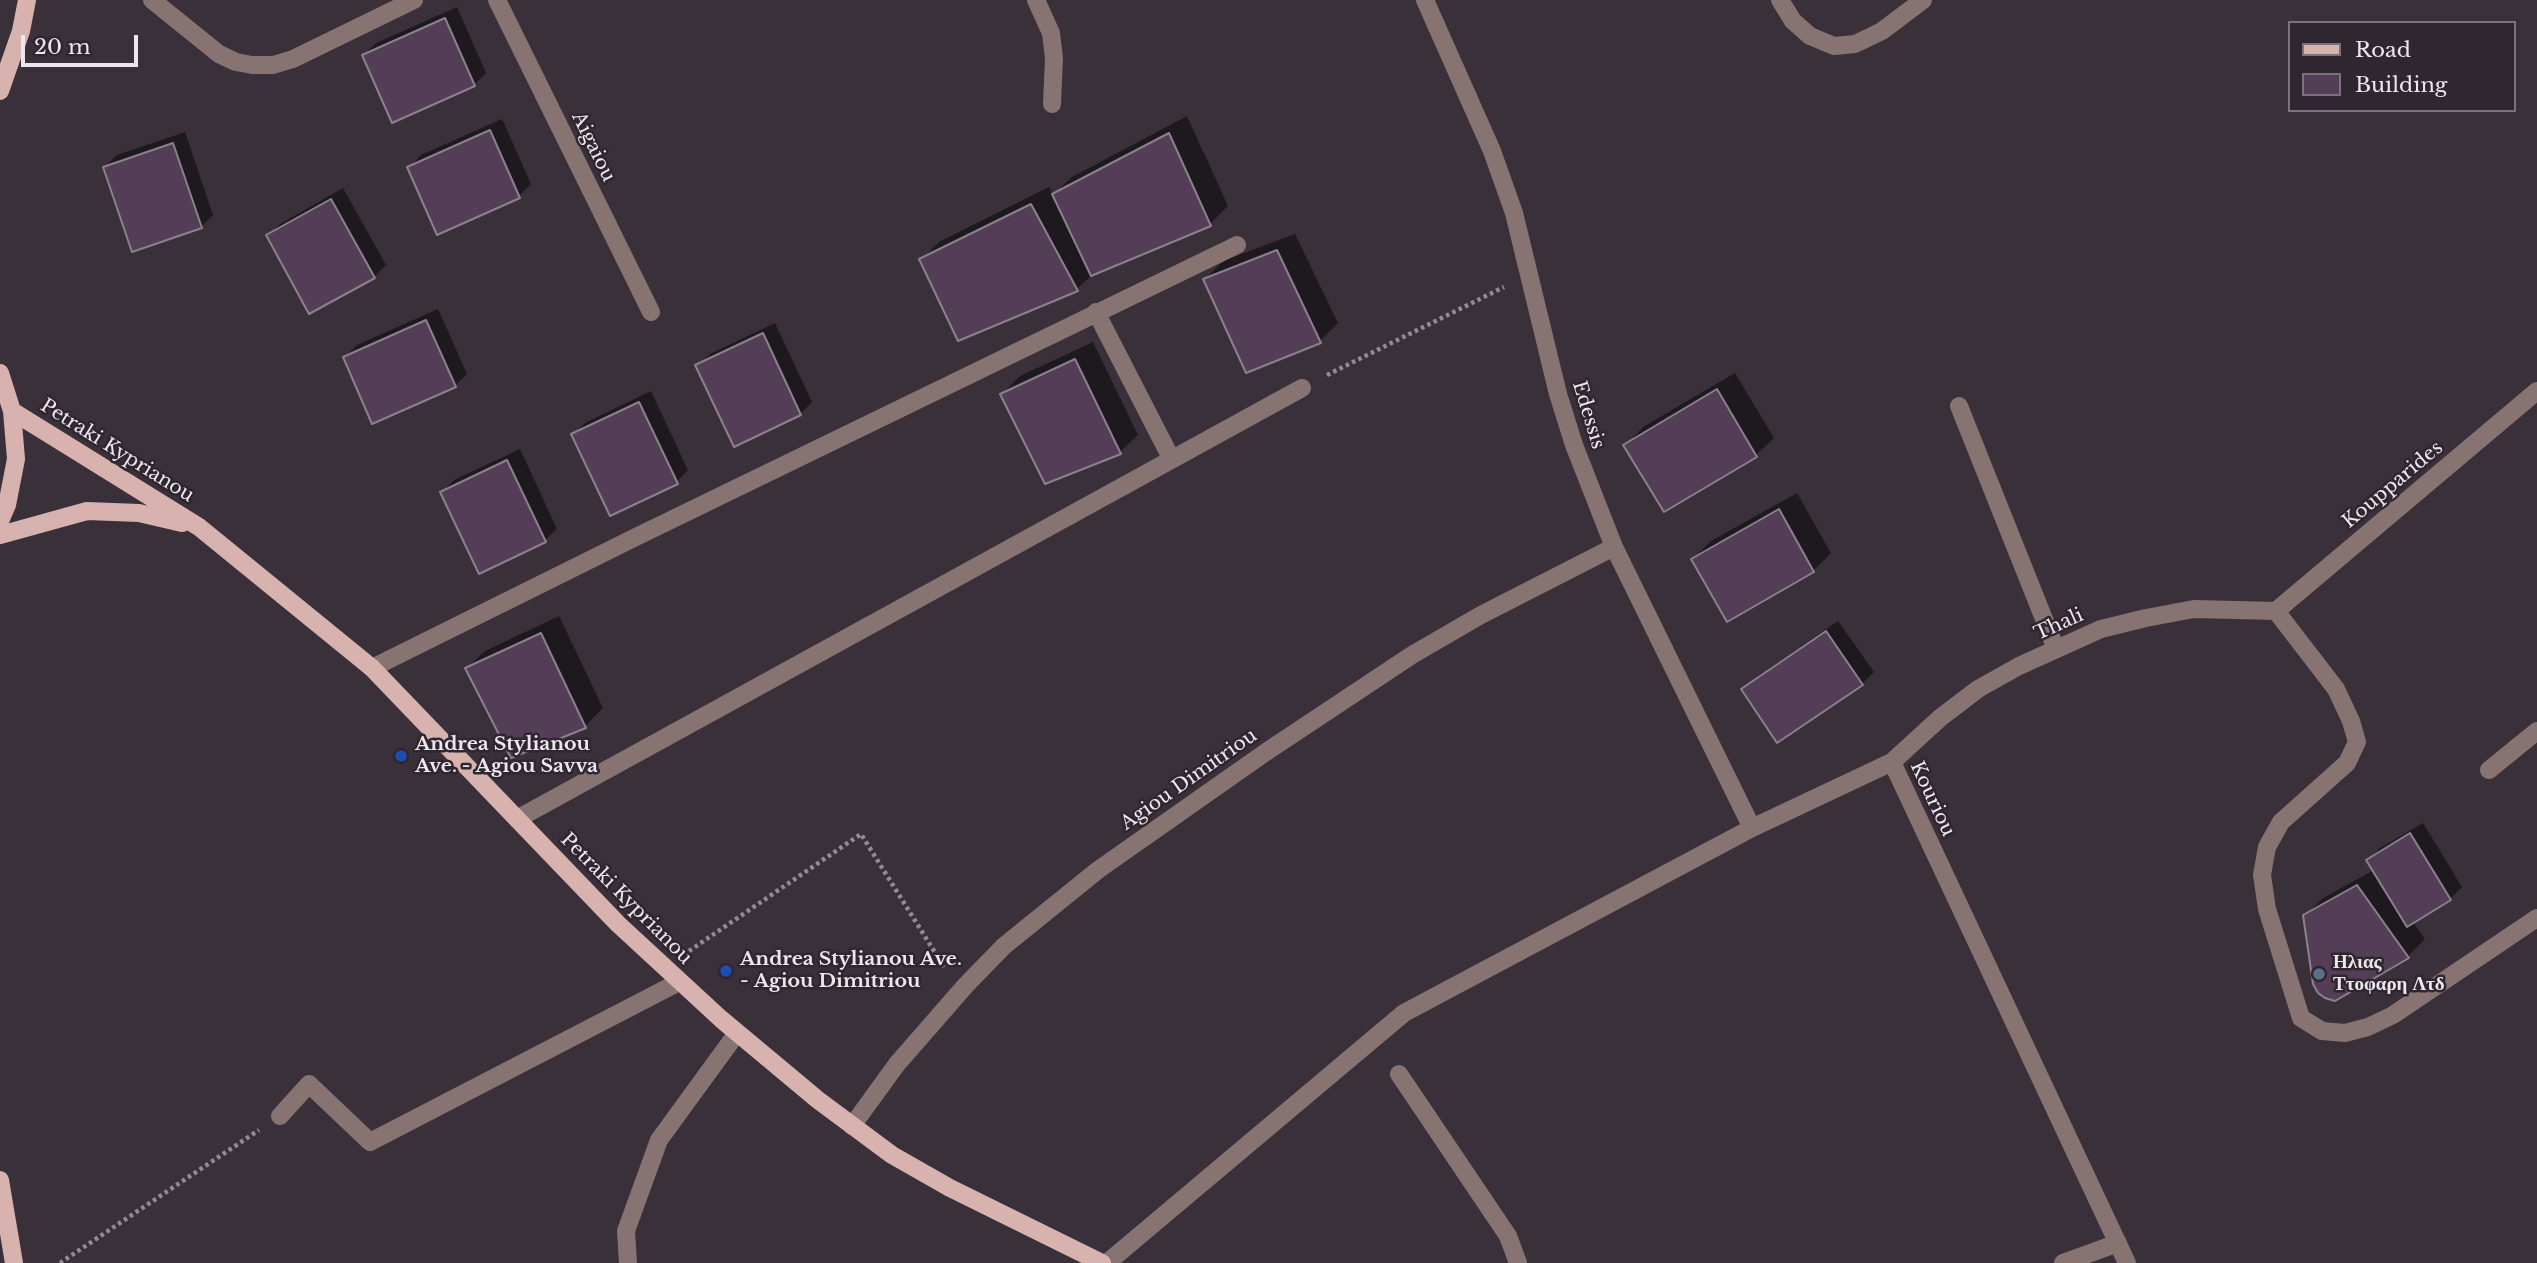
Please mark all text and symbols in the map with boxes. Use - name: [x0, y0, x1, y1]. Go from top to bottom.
- scale bar: [24, 21, 142, 65]
- legend: [2288, 21, 2516, 112]
- text: 20 m: [34, 34, 91, 60]
- text: Road: [2355, 37, 2411, 63]
- text: Building: [2355, 72, 2447, 98]
- street label: Aigaiou: [566, 108, 620, 186]
- street label: Edessis: [1567, 378, 1609, 452]
- street label: Petraki Kyprianou: [36, 395, 198, 507]
- street label: Koupparides: [2338, 437, 2448, 533]
- street label: Thali: [2031, 604, 2087, 646]
- street label: Agiou Dimitriou: [1116, 724, 1262, 836]
- place label: Andrea Stylianou Ave. - Agiou Savva: [415, 734, 598, 778]
- marker: Andrea Stylianou Ave. - Agiou Savva: [393, 748, 409, 764]
- street label: Kouriou: [1905, 758, 1959, 840]
- street label: Petraki Kyprianou: [556, 829, 696, 969]
- place label: Andrea Stylianou Ave. - Agiou Dimitriou: [740, 949, 962, 993]
- place label: Ηλιας Ττοφαρη Λτδ: [2333, 952, 2445, 996]
- marker: Andrea Stylianou Ave. - Agiou Dimitriou: [718, 963, 734, 979]
- marker: Ηλιας Ττοφαρη Λτδ: [2311, 966, 2327, 982]

